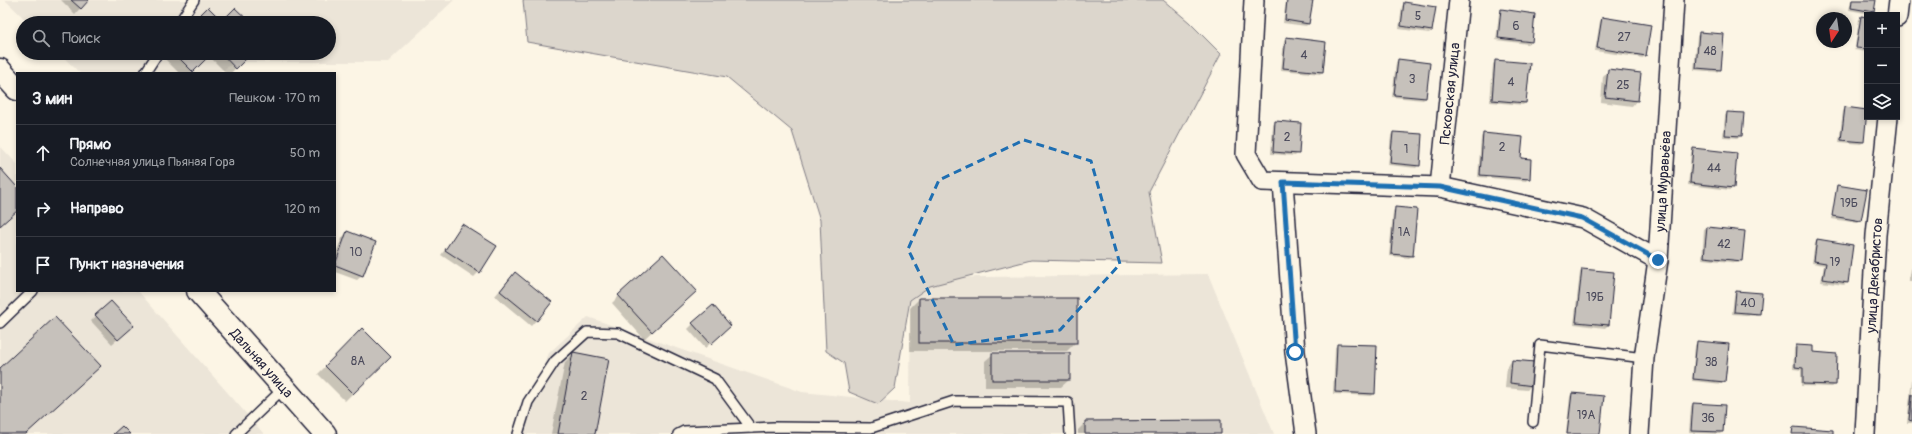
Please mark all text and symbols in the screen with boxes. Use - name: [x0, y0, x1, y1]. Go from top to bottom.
- house number: 5: [1415, 9, 1421, 24]
- north arrow: [1816, 12, 1852, 48]
- map controls: [1864, 12, 1900, 120]
- button: +: [1864, 12, 1900, 48]
- search box: [16, 16, 336, 60]
- house number: 6: [1513, 19, 1520, 34]
- icon: search: [30, 27, 52, 49]
- text: Поиск: [62, 29, 101, 48]
- house number: 27: [1617, 30, 1631, 45]
- street label: Псковская улица: [1436, 42, 1463, 145]
- house number: 48: [1703, 44, 1717, 59]
- house number: 4: [1301, 48, 1308, 63]
- button: −: [1864, 48, 1900, 84]
- house number: 3: [1409, 72, 1416, 87]
- house number: 4: [1508, 75, 1515, 90]
- house number: 25: [1616, 78, 1630, 93]
- button: layers: [1864, 84, 1900, 120]
- text: 3 мин: [32, 88, 72, 109]
- text: Пешком · 170 m: [229, 90, 320, 106]
- house number: 2: [1284, 130, 1291, 145]
- street label: улица Муравьёва: [1651, 130, 1674, 233]
- text: Прямо: [70, 135, 111, 154]
- house number: 2: [1499, 140, 1506, 155]
- icon: ahead: [32, 142, 54, 164]
- house number: 1: [1404, 142, 1408, 157]
- text: 50 m: [290, 145, 320, 161]
- text: Солнечная улица Пьяная Гора: [70, 154, 235, 170]
- house number: 44: [1707, 161, 1721, 176]
- house number: 19Б: [1840, 196, 1858, 211]
- icon: right: [32, 198, 54, 220]
- text: Направо: [70, 199, 124, 218]
- text: 120 m: [284, 201, 320, 217]
- street label: улица Декабристов: [1862, 217, 1886, 334]
- house number: 1А: [1398, 225, 1410, 240]
- house number: 42: [1717, 237, 1731, 252]
- house number: 10: [350, 245, 362, 260]
- route end: [1649, 251, 1667, 269]
- icon: arrive: [32, 254, 54, 276]
- text: Пункт назначения: [70, 255, 184, 274]
- house number: 19: [1830, 255, 1840, 270]
- house number: 19Б: [1586, 290, 1604, 305]
- house number: 40: [1740, 296, 1756, 311]
- street label: Дальняя улица: [226, 324, 297, 401]
- route start: [1286, 343, 1304, 361]
- house number: 8А: [351, 354, 365, 369]
- house number: 38: [1705, 355, 1717, 370]
- house number: 2: [581, 389, 588, 404]
- house number: 19А: [1577, 408, 1596, 423]
- house number: 36: [1701, 411, 1715, 426]

